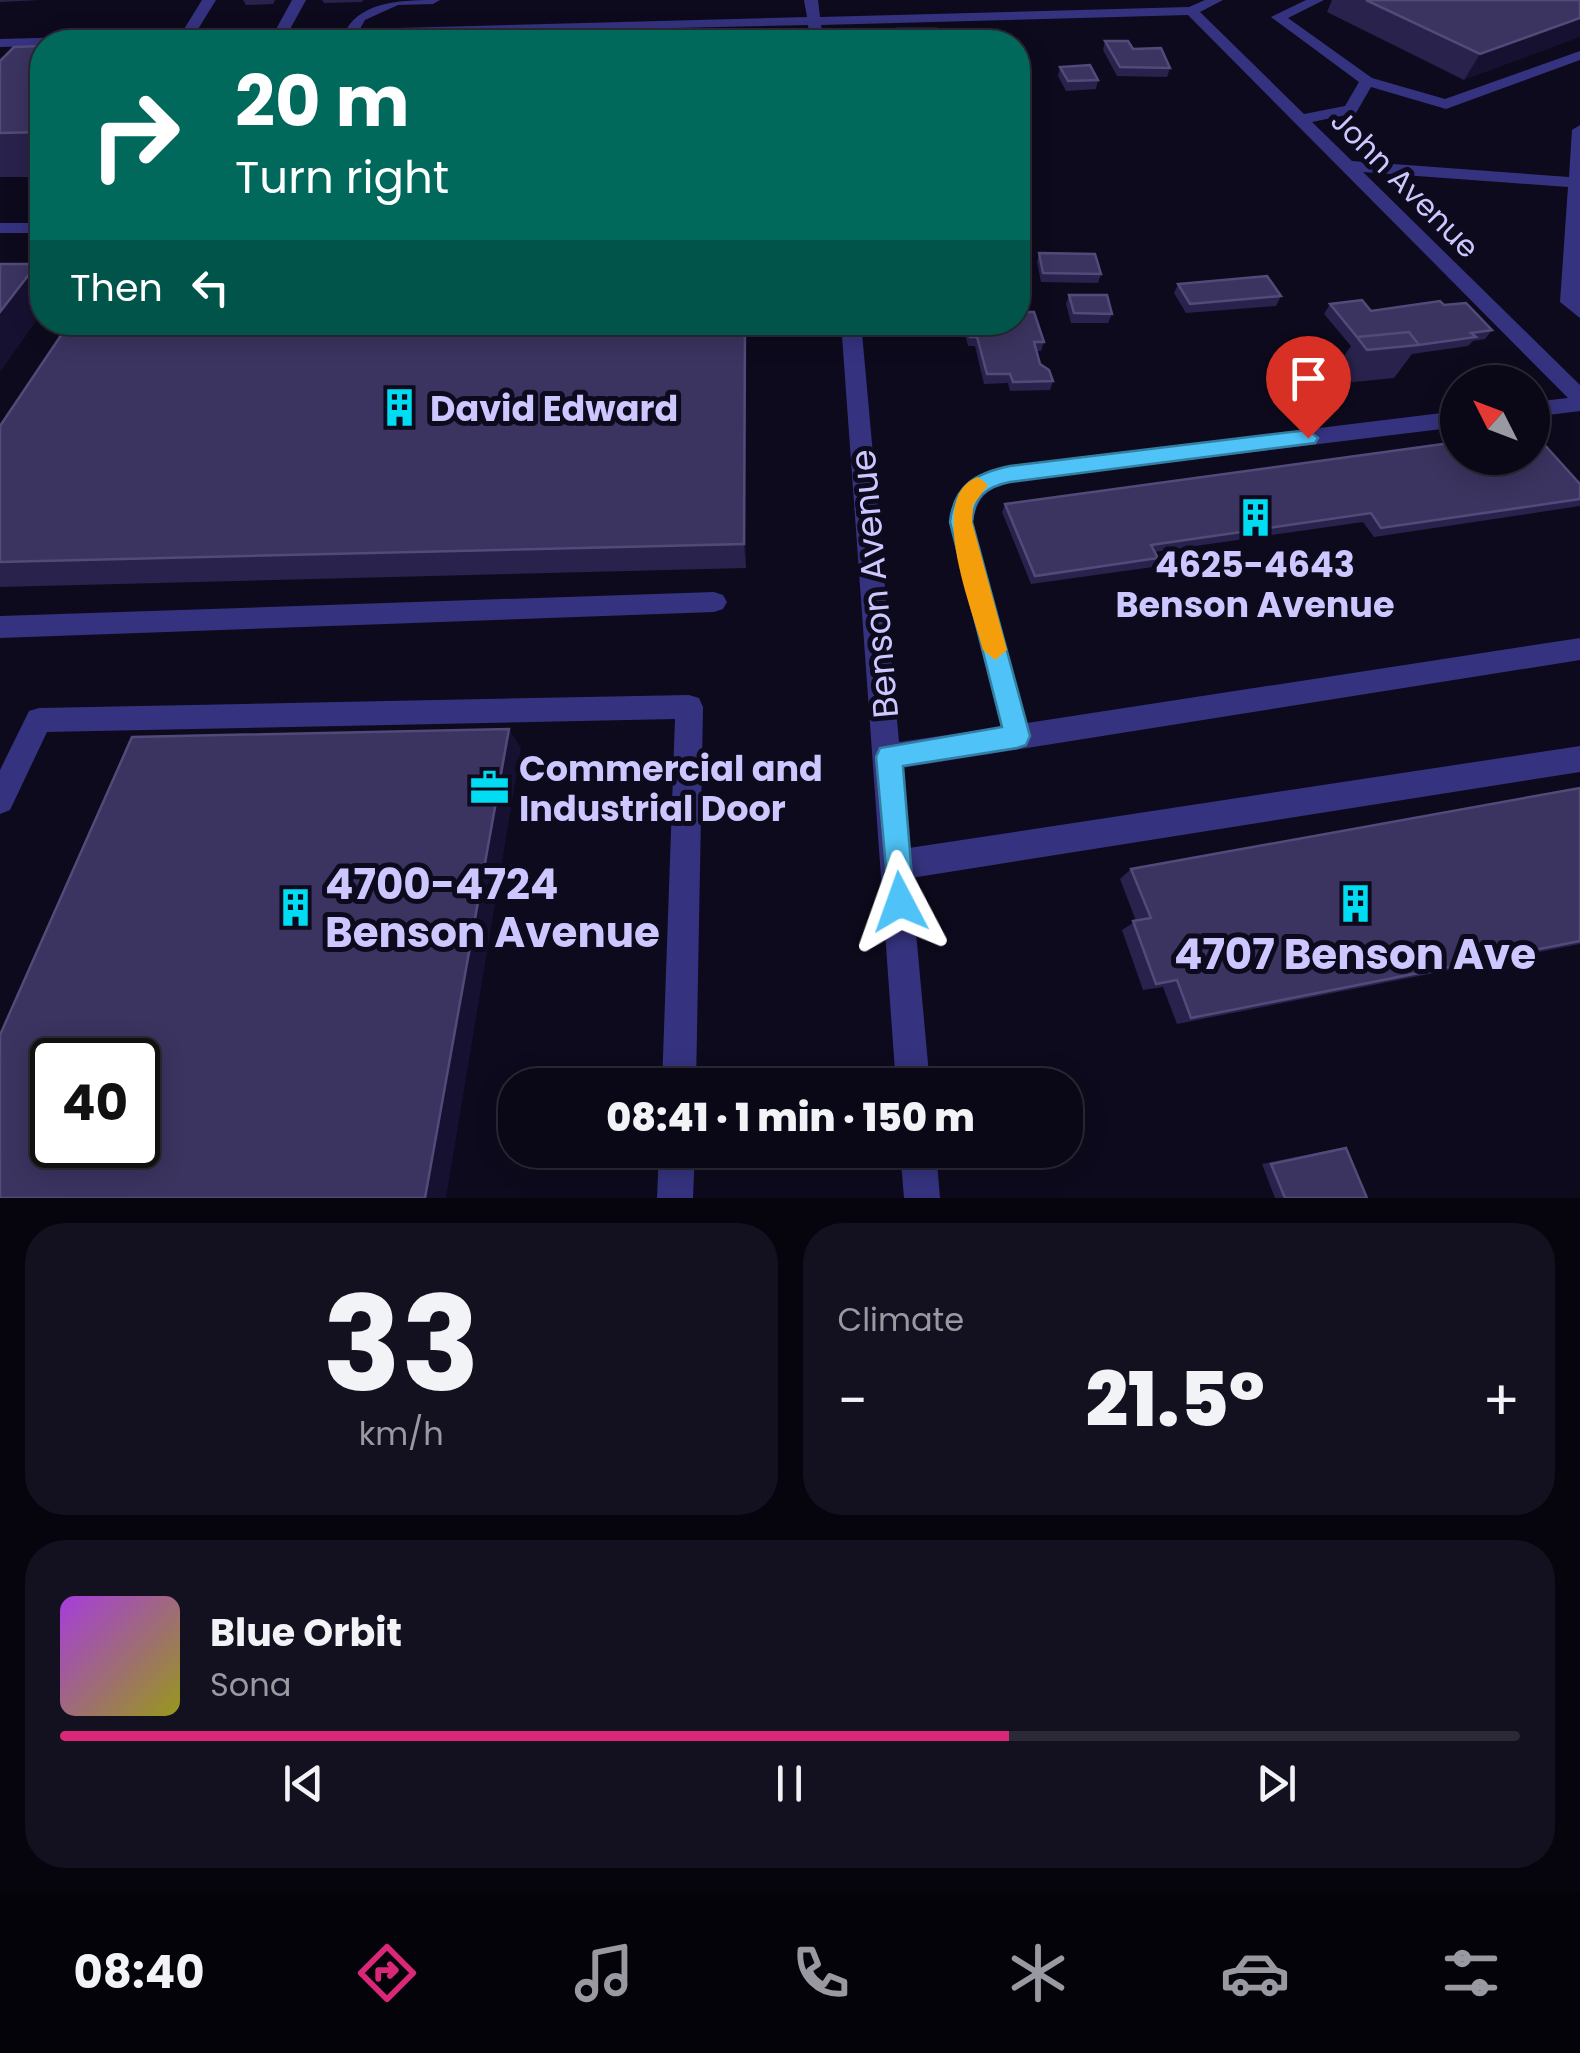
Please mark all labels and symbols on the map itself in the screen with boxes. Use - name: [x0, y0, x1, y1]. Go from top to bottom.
- street label: John Avenue: [1321, 100, 1489, 268]
- pin: [1266, 336, 1351, 439]
- north arrow: [1440, 365, 1550, 475]
- place label: David Edward: [430, 384, 678, 433]
- building icon: David Edward: [379, 387, 421, 429]
- street label: Benson Avenue: [838, 448, 910, 720]
- building icon: 4625-4643 Benson Avenue: [1234, 496, 1276, 538]
- place label: 4625-4643 Benson Avenue: [1115, 540, 1395, 629]
- place label: Commercial and Industrial Door: [519, 744, 823, 833]
- office icon: Commercial and Industrial Door: [468, 767, 510, 809]
- position arrow: [848, 850, 952, 954]
- place label: 4700-4724 Benson Avenue: [325, 855, 660, 962]
- building icon: 4707 Benson Ave: [1334, 882, 1376, 924]
- building icon: 4700-4724 Benson Avenue: [274, 887, 316, 929]
- place label: 4707 Benson Ave: [1174, 925, 1536, 984]
- speed limit sign: 40: [30, 1038, 160, 1168]

